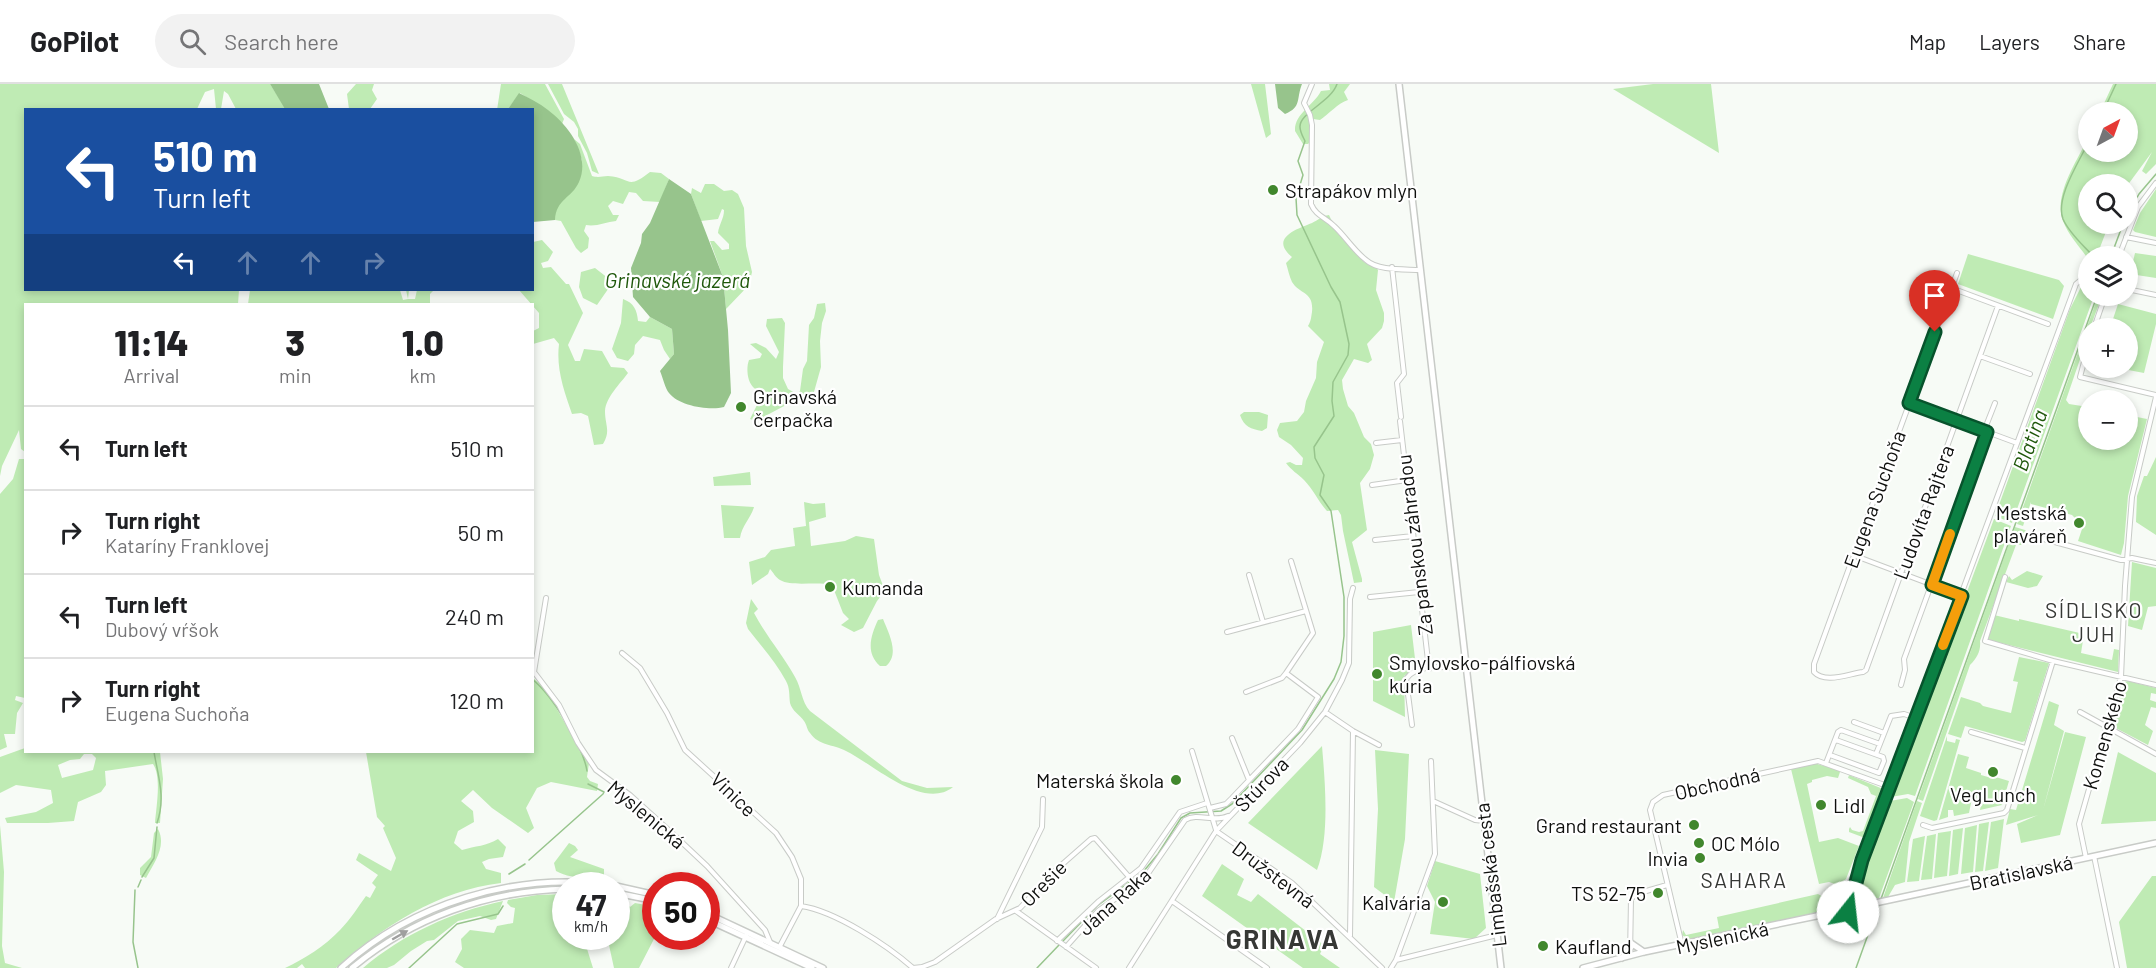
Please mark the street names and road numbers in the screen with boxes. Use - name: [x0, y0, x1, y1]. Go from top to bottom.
- street label: Eugena Suchoňa: [1838, 427, 1910, 571]
- street label: Ľudovíta Rajtera: [1888, 442, 1958, 582]
- street label: Za panskou záhradou: [1391, 453, 1437, 637]
- street label: Komenského: [2077, 678, 2131, 792]
- street label: Štúrova: [1229, 752, 1293, 816]
- street label: Obchodná: [1672, 762, 1762, 804]
- street label: Vinice: [706, 767, 762, 821]
- street label: Myslenická: [603, 775, 691, 853]
- street label: Limbašská cesta: [1469, 802, 1511, 948]
- street label: Družstevná: [1228, 835, 1320, 913]
- street label: Bratislavská: [1967, 849, 2075, 895]
- street label: Orešie: [1015, 855, 1071, 911]
- street label: Jána Raka: [1073, 862, 1155, 940]
- street label: Myslenická: [1673, 915, 1771, 959]

